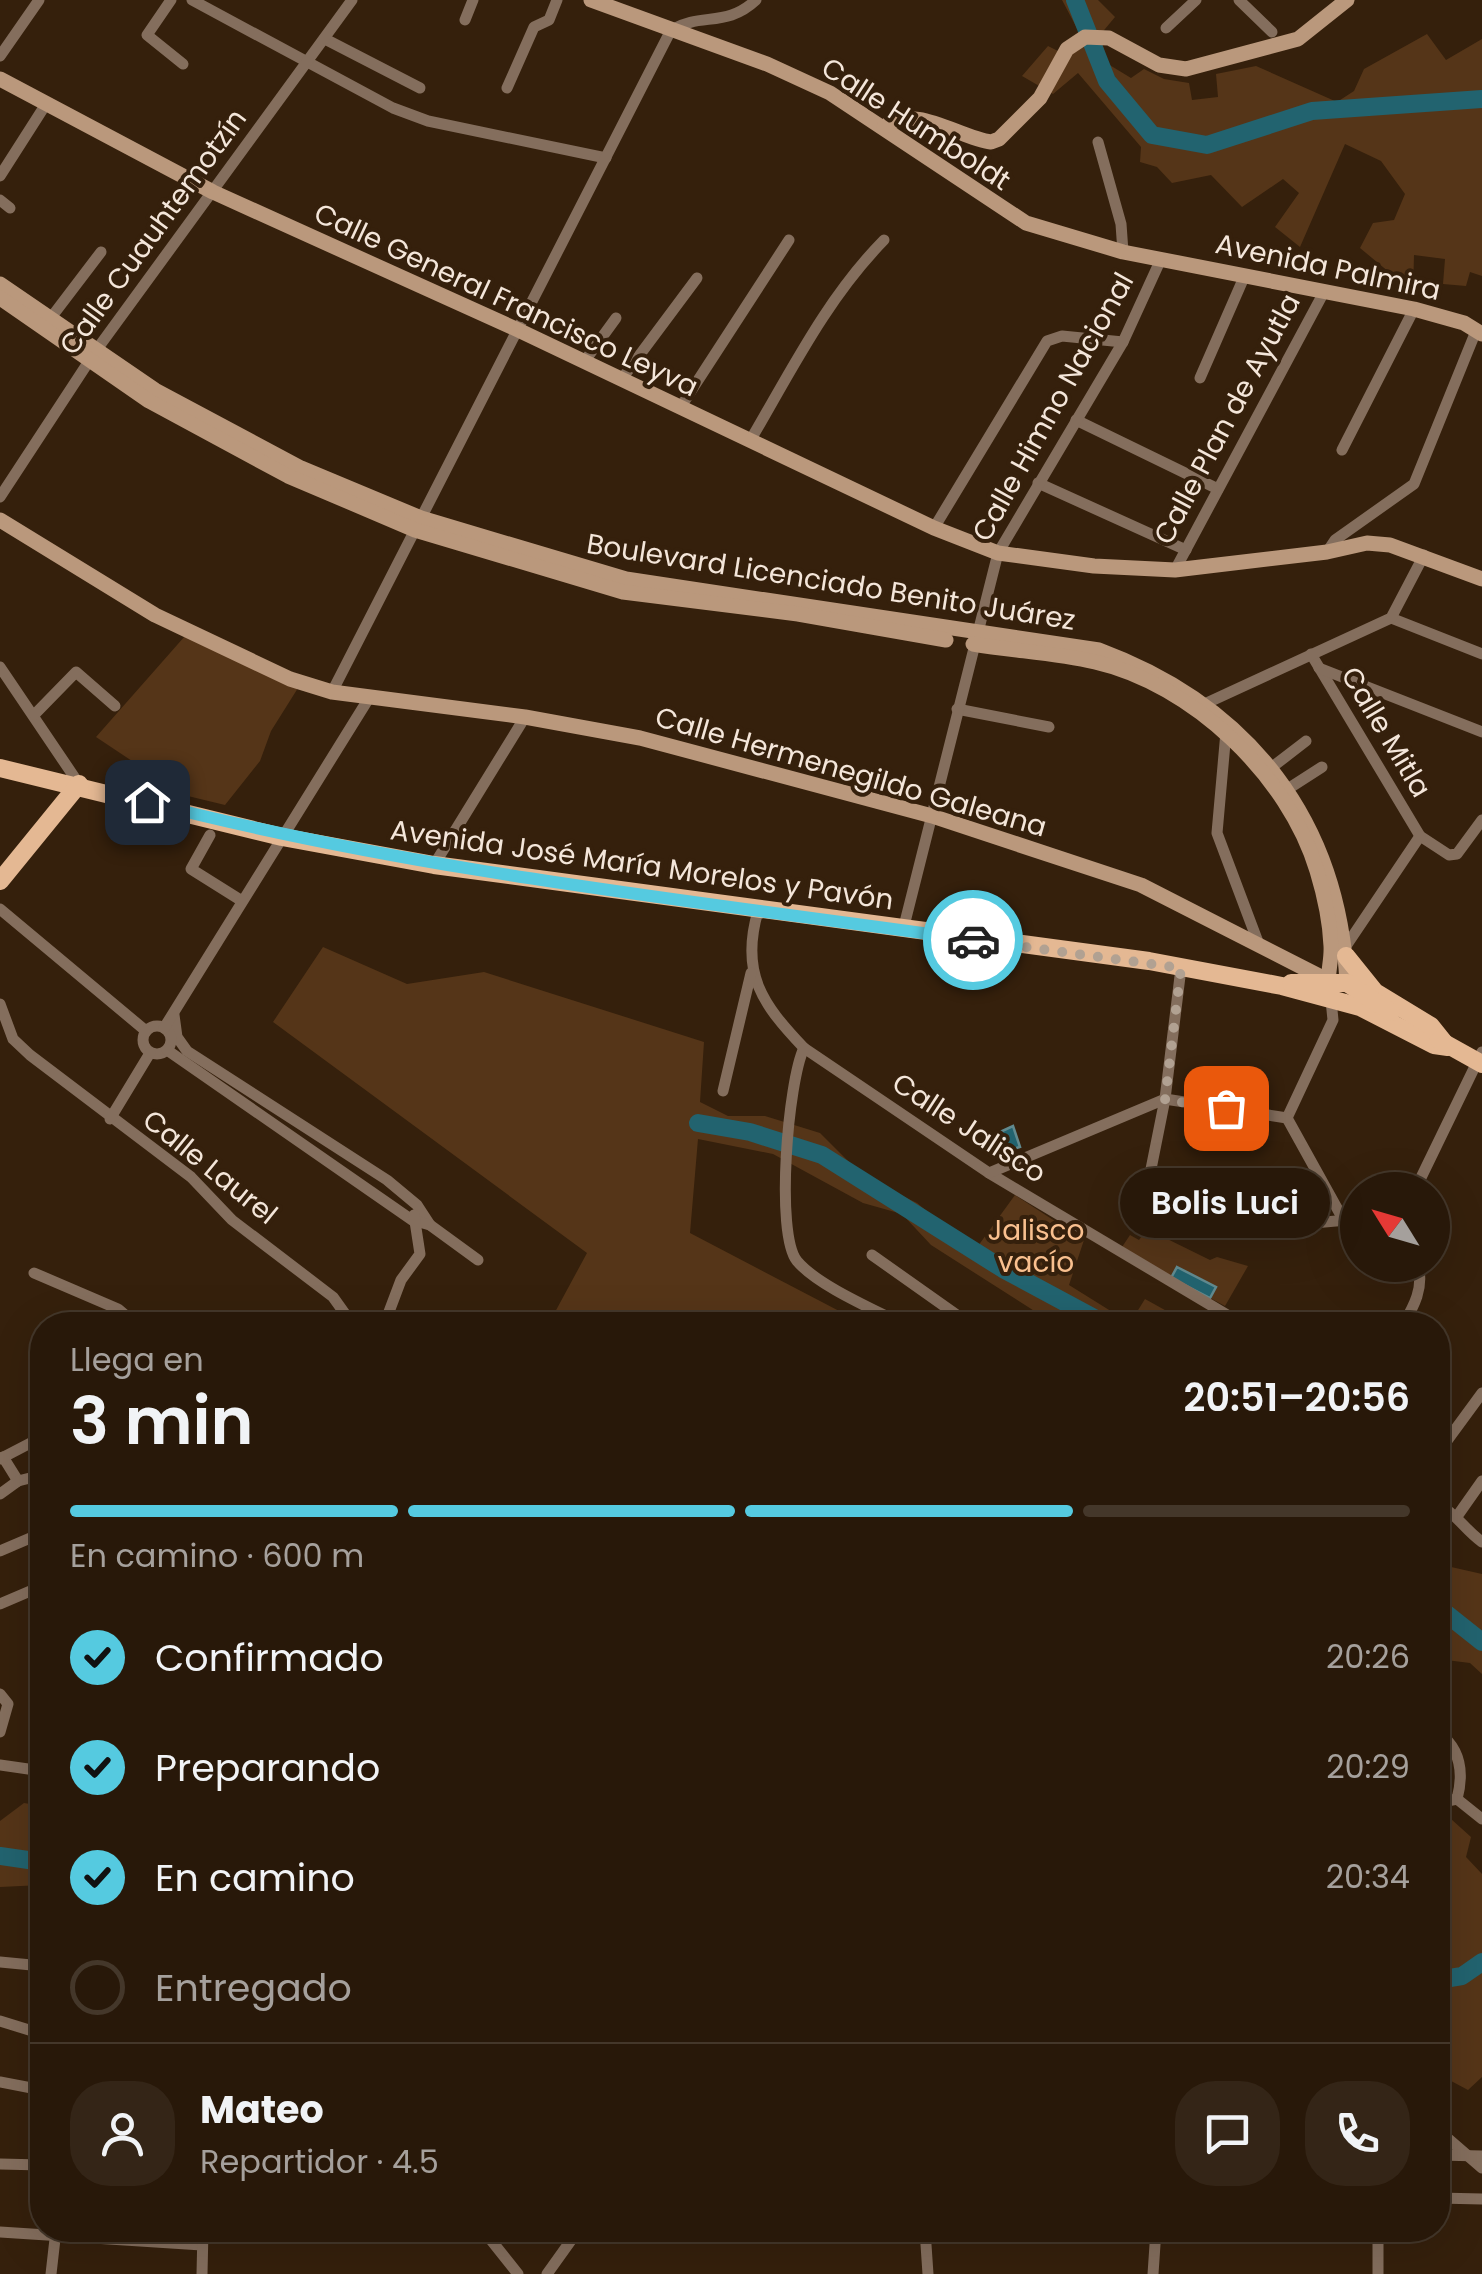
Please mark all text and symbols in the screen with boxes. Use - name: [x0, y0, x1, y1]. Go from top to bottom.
- street label: Calle Humboldt: [814, 48, 1018, 200]
- street label: Calle Cuauhtemotzín: [50, 101, 256, 363]
- street label: Calle General Francisco Leyva: [308, 194, 704, 406]
- street label: Avenida Palmira: [1212, 224, 1444, 310]
- street label: Calle Himno Nacional: [963, 266, 1143, 548]
- street label: Calle Plan de Ayutla: [1144, 287, 1310, 551]
- street label: Boulevard Licenciado Benito Juárez: [584, 524, 1078, 640]
- street label: Calle Mitla: [1332, 659, 1440, 805]
- street label: Calle Hermenegildo Galeana: [651, 697, 1051, 847]
- pin: [105, 760, 190, 845]
- icon: home: [120, 775, 175, 830]
- street label: Avenida José María Morelos y Pavón: [388, 810, 896, 920]
- courier: [923, 890, 1023, 990]
- icon: car: [946, 913, 1001, 968]
- street label: Calle Jalisco: [884, 1064, 1054, 1192]
- pin: [1184, 1066, 1269, 1151]
- icon: bag: [1199, 1081, 1254, 1136]
- street label: Calle Laurel: [134, 1101, 286, 1233]
- callout: Bolis Luci: [1121, 1168, 1331, 1238]
- north arrow: [1340, 1172, 1450, 1282]
- map controls: [1340, 1172, 1450, 1282]
- text: Bolis Luci: [1151, 1180, 1299, 1225]
- park label: Jalisco vacío: [987, 1211, 1085, 1282]
- text: Llega en: [70, 1337, 204, 1382]
- text: 20:51–20:56: [1184, 1371, 1410, 1424]
- text: 3 min: [70, 1376, 254, 1467]
- text: En camino · 600 m: [70, 1533, 364, 1578]
- icon: check: [70, 1630, 125, 1685]
- text: Confirmado: [155, 1631, 384, 1684]
- text: 20:26: [1326, 1634, 1410, 1679]
- icon: check: [70, 1740, 125, 1795]
- text: Preparando: [155, 1741, 380, 1794]
- text: 20:29: [1326, 1744, 1410, 1789]
- icon: check: [70, 1850, 125, 1905]
- text: En camino: [155, 1851, 355, 1904]
- text: 20:34: [1326, 1854, 1410, 1899]
- text: Entregado: [155, 1961, 352, 2014]
- button: person: [70, 2081, 175, 2186]
- button: chat: [1175, 2081, 1280, 2186]
- button: phone: [1305, 2081, 1410, 2186]
- text: Mateo: [200, 2083, 324, 2136]
- text: Repartidor · 4.5: [200, 2139, 439, 2184]

